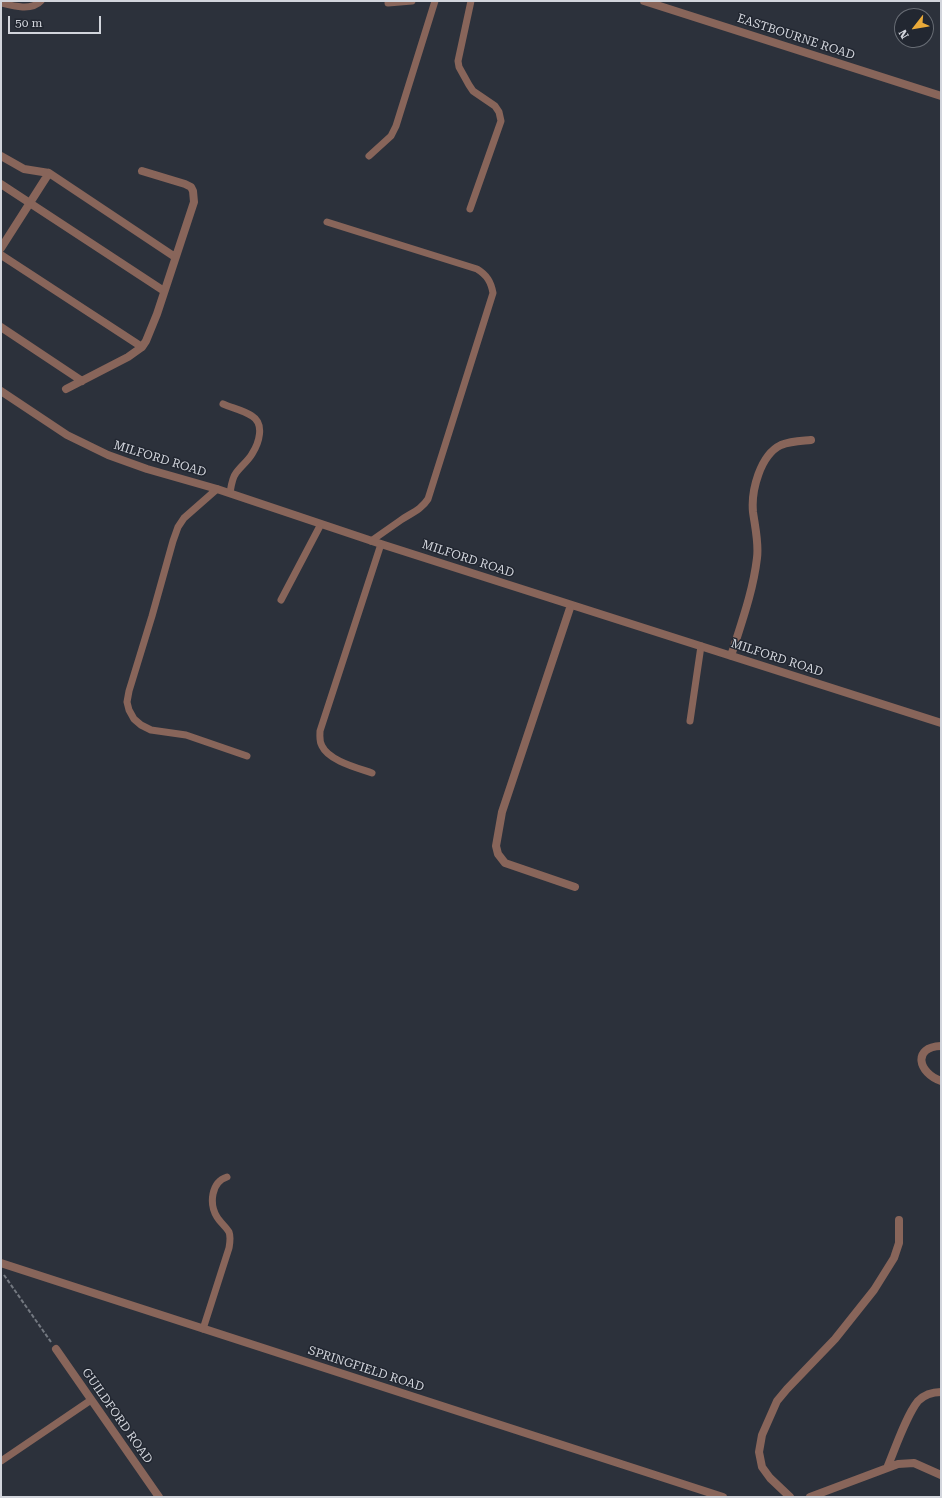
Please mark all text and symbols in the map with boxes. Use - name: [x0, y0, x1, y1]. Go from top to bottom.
- scale bar: [10, 8, 103, 34]
- north arrow: [894, 8, 934, 48]
- street label: EASTBOURNE ROAD: [735, 11, 857, 63]
- text: 50 m: [15, 16, 42, 30]
- text: N: [896, 27, 912, 41]
- street label: MILFORD ROAD: [112, 438, 208, 480]
- street label: MILFORD ROAD: [420, 537, 516, 581]
- street label: MILFORD ROAD: [729, 636, 825, 680]
- street label: SPRINGFIELD ROAD: [306, 1343, 426, 1395]
- street label: GUILDFORD ROAD: [79, 1366, 155, 1466]

